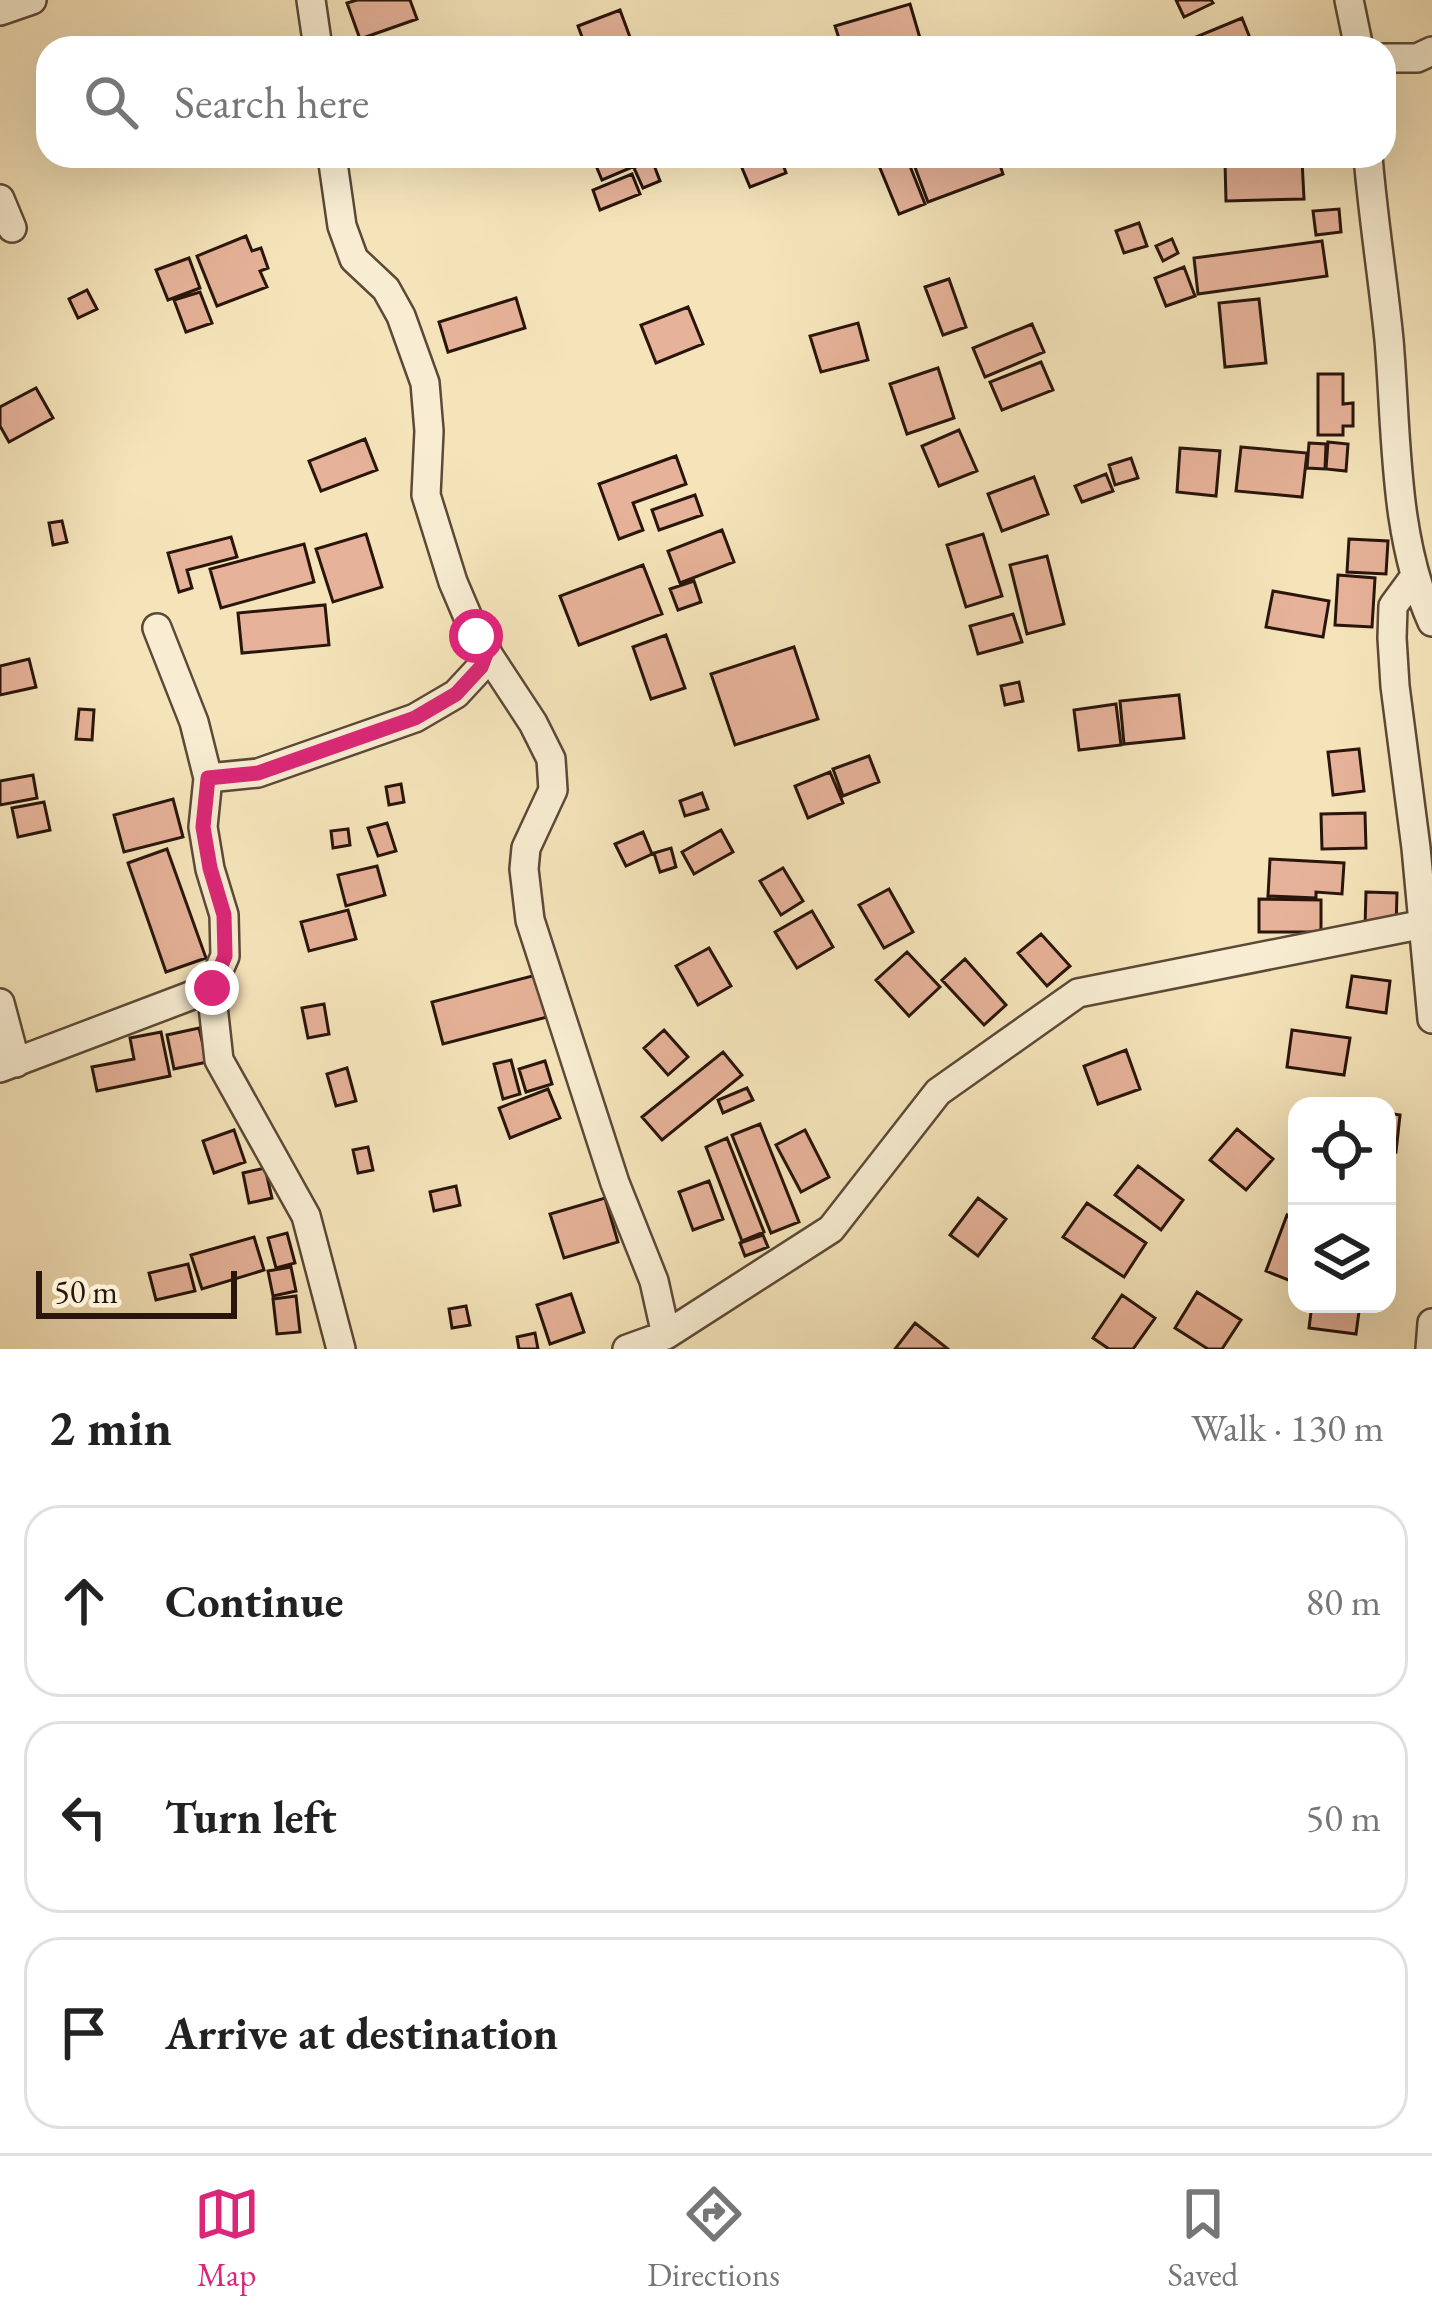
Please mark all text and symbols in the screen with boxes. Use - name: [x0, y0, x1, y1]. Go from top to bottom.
- search box: [36, 36, 1396, 168]
- icon: search: [78, 69, 144, 135]
- text: Search here: [174, 73, 369, 131]
- route start: [449, 609, 503, 663]
- route end: [185, 961, 239, 1015]
- map controls: [1288, 1097, 1396, 1313]
- button: locate: [1288, 1097, 1396, 1205]
- button: layers: [1288, 1205, 1396, 1313]
- scale bar: [36, 1265, 237, 1318]
- text: 50 m: [54, 1270, 118, 1313]
- text: 2 min: [48, 1394, 172, 1460]
- text: Walk · 130 m: [1191, 1402, 1384, 1453]
- icon: ahead: [51, 1568, 117, 1634]
- text: Continue: [165, 1572, 343, 1630]
- text: 80 m: [1305, 1576, 1381, 1627]
- icon: left: [51, 1784, 117, 1850]
- text: Turn left: [165, 1788, 337, 1846]
- text: 50 m: [1305, 1792, 1381, 1843]
- icon: arrive: [51, 2000, 117, 2066]
- text: Arrive at destination: [165, 2004, 558, 2062]
- tab: Map: [194, 2181, 260, 2296]
- tab: Directions: [647, 2181, 780, 2296]
- tab: Saved: [1168, 2181, 1238, 2296]

